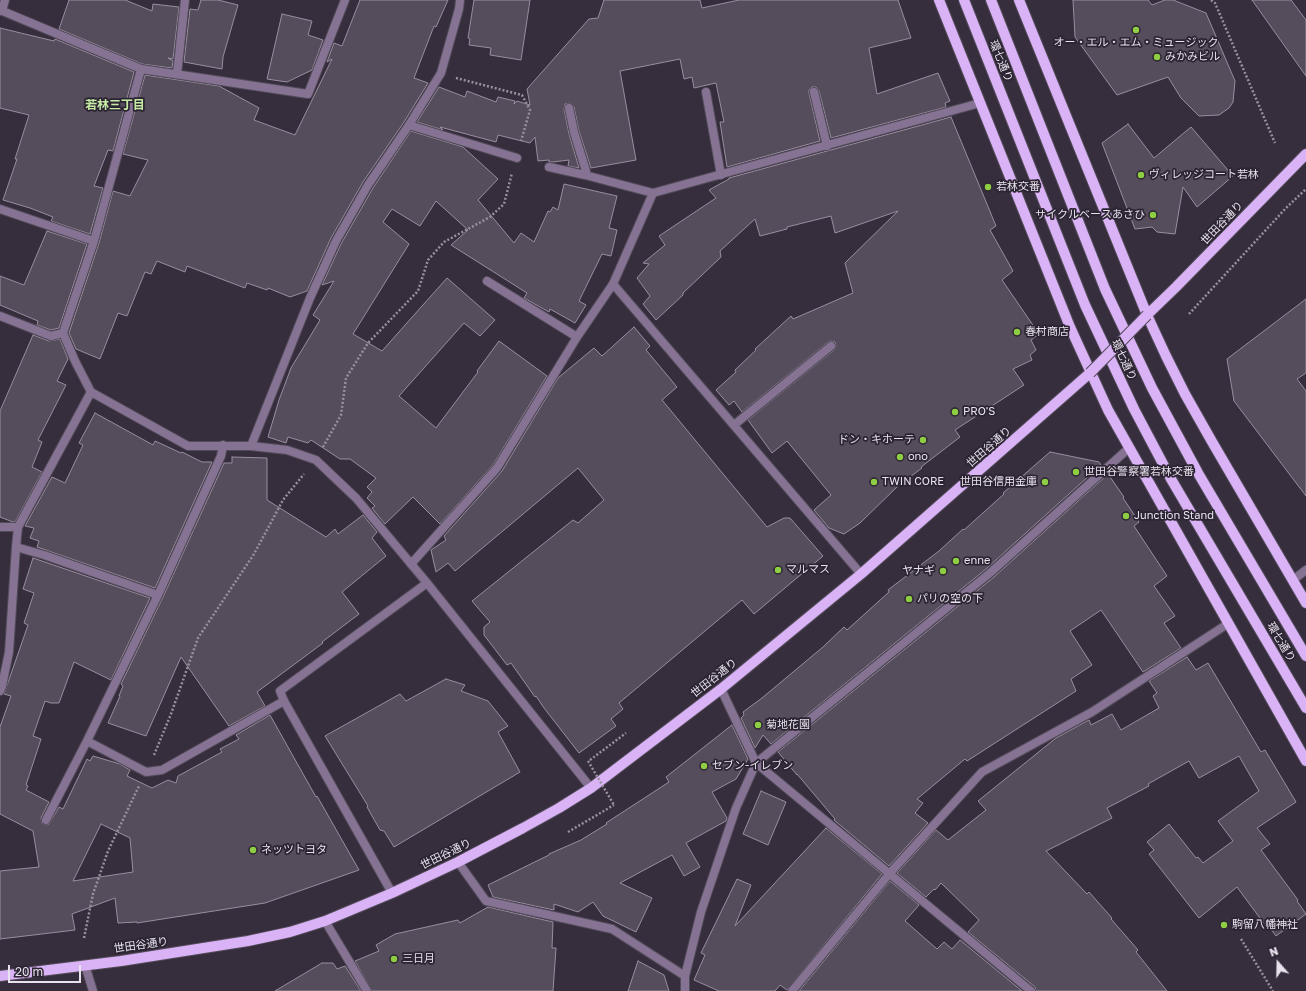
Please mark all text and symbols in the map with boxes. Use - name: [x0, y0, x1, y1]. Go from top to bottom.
- marker: オー・エル・エム・ミュージック: [1131, 25, 1141, 35]
- place label: オー・エル・エム・ミュージック: [1054, 36, 1218, 50]
- street label: 環七通り: [987, 38, 1015, 84]
- place label: みかみビル: [1165, 50, 1220, 64]
- marker: みかみビル: [1152, 52, 1162, 62]
- district label: 若林三丁目: [85, 98, 145, 112]
- place label: ヴィレッジコート若林: [1149, 168, 1259, 182]
- marker: ヴィレッジコート若林: [1136, 170, 1146, 180]
- place label: 若林交番: [996, 180, 1040, 194]
- marker: 若林交番: [983, 182, 993, 192]
- street label: 世田谷通り: [1198, 199, 1246, 247]
- place label: サイクルベースあさひ: [1035, 208, 1145, 222]
- marker: サイクルベースあさひ: [1148, 210, 1158, 220]
- place label: 春村商店: [1025, 325, 1069, 339]
- marker: 春村商店: [1012, 327, 1022, 337]
- street label: 環七通り: [1109, 337, 1139, 383]
- place label: PRO'S: [963, 405, 995, 419]
- marker: PRO'S: [950, 407, 960, 417]
- street label: 世田谷通り: [964, 424, 1014, 470]
- place label: ドン・キホーテ: [838, 433, 915, 447]
- marker: ドン・キホーテ: [918, 435, 928, 445]
- place label: ono: [908, 450, 928, 464]
- marker: ono: [895, 452, 905, 462]
- place label: 世田谷警察署若林交番: [1084, 465, 1194, 479]
- marker: 世田谷警察署若林交番: [1071, 467, 1081, 477]
- place label: TWIN CORE: [882, 475, 944, 489]
- place label: 世田谷信用金庫: [960, 475, 1037, 489]
- marker: TWIN CORE: [869, 477, 879, 487]
- marker: 世田谷信用金庫: [1040, 477, 1050, 487]
- place label: Junction Stand: [1134, 509, 1214, 523]
- marker: Junction Stand: [1121, 511, 1131, 521]
- place label: enne: [964, 554, 990, 568]
- marker: enne: [951, 556, 961, 566]
- place label: マルマス: [786, 563, 830, 577]
- place label: ヤナギ: [902, 564, 935, 578]
- marker: マルマス: [773, 565, 783, 575]
- marker: ヤナギ: [938, 566, 948, 576]
- place label: パリの空の下: [917, 592, 983, 606]
- marker: パリの空の下: [904, 594, 914, 604]
- street label: 環七通り: [1264, 620, 1298, 664]
- street label: 世田谷通り: [688, 656, 740, 700]
- place label: 菊地花園: [766, 718, 810, 732]
- marker: 菊地花園: [753, 720, 763, 730]
- place label: セブン-イレブン: [712, 759, 793, 773]
- marker: セブン-イレブン: [699, 761, 709, 771]
- street label: 世田谷通り: [418, 836, 474, 872]
- place label: ネッツトヨタ: [261, 843, 327, 857]
- marker: ネッツトヨタ: [248, 845, 258, 855]
- place label: 駒留八幡神社: [1232, 918, 1298, 932]
- marker: 駒留八幡神社: [1219, 920, 1229, 930]
- street label: 世田谷通り: [113, 935, 169, 955]
- north arrow: [1258, 943, 1298, 983]
- text: N: [1268, 944, 1280, 959]
- place label: 三日月: [402, 952, 435, 966]
- marker: 三日月: [389, 954, 399, 964]
- scale bar: [10, 957, 83, 983]
- text: 20 m: [15, 964, 43, 979]

